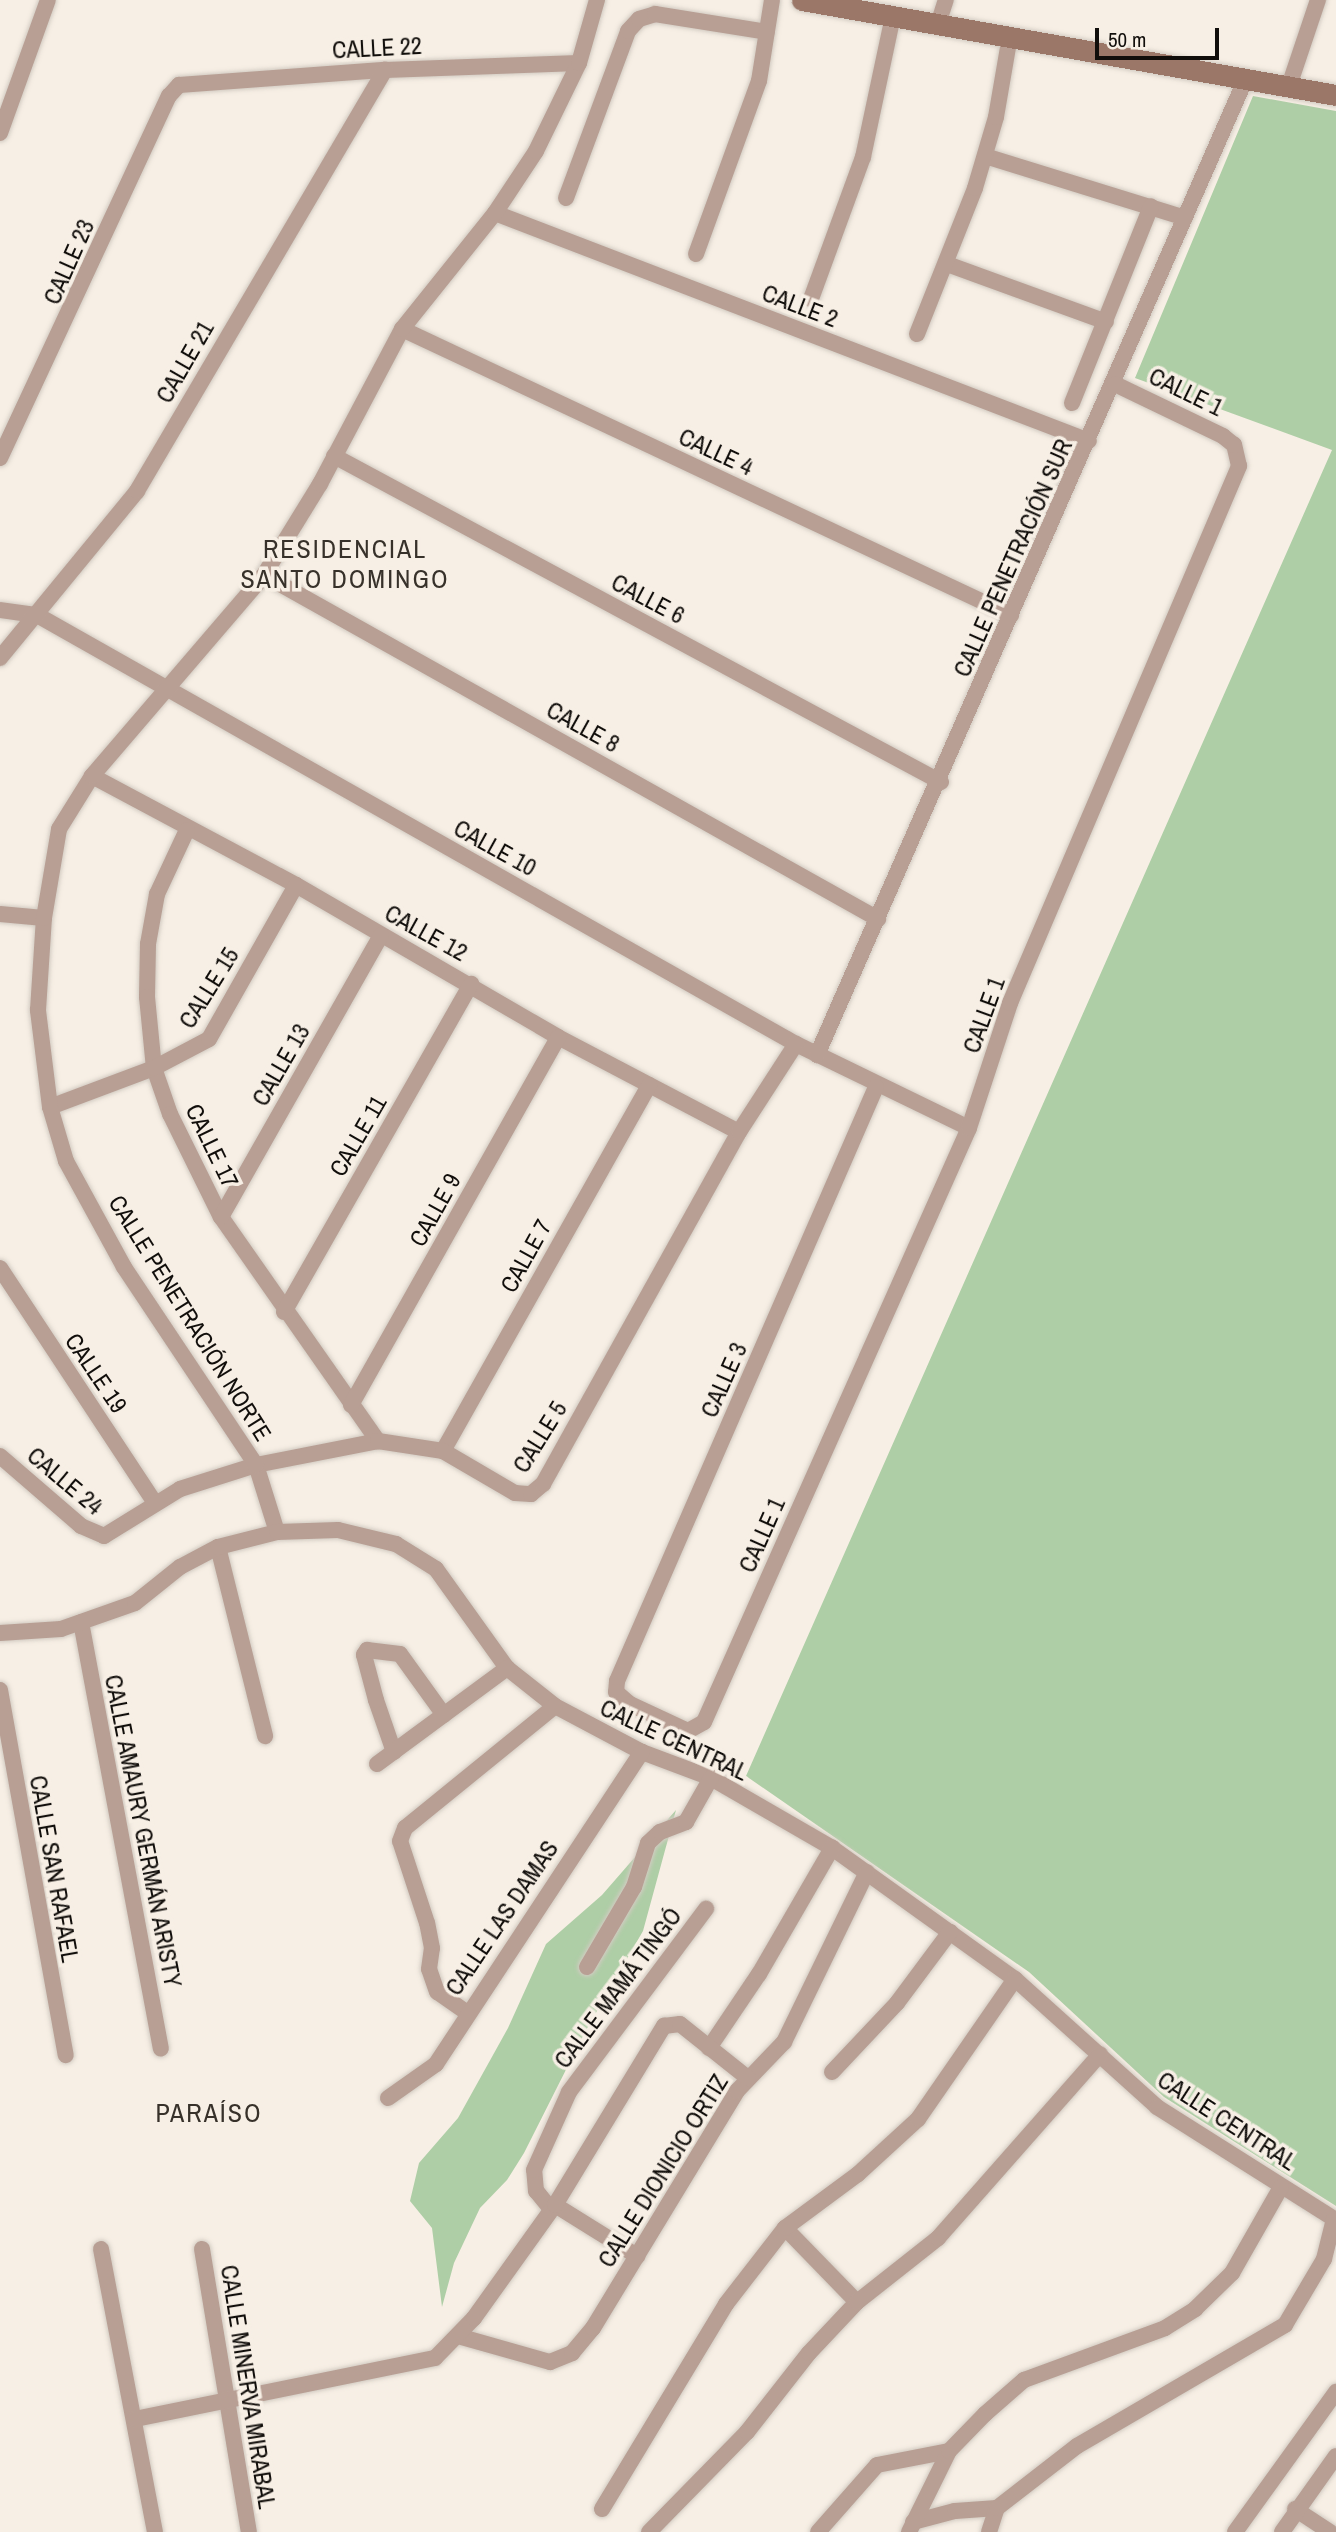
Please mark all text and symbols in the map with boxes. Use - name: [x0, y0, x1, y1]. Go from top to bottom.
- scale bar: [1098, 14, 1222, 58]
- text: 50 m: [1108, 25, 1146, 54]
- street label: CALLE 22: [331, 31, 423, 65]
- street label: CALLE 23: [38, 215, 100, 309]
- street label: CALLE 2: [758, 278, 842, 334]
- street label: CALLE 21: [150, 316, 220, 408]
- street label: CALLE 1: [1144, 362, 1228, 422]
- street label: CALLE 4: [674, 422, 758, 482]
- street label: CALLE PENETRACIÓN SUR: [948, 435, 1078, 681]
- district label: RESIDENCIAL SANTO DOMINGO: [242, 533, 448, 594]
- street label: CALLE 6: [606, 568, 690, 630]
- street label: CALLE 8: [542, 695, 624, 759]
- street label: CALLE 10: [449, 814, 541, 882]
- street label: CALLE 12: [380, 899, 472, 967]
- street label: CALLE 15: [173, 942, 245, 1034]
- street label: CALLE 1: [957, 973, 1011, 1057]
- street label: CALLE 13: [246, 1019, 316, 1111]
- street label: CALLE 11: [323, 1091, 393, 1181]
- street label: CALLE 17: [179, 1099, 245, 1193]
- street label: CALLE 9: [403, 1169, 467, 1251]
- street label: CALLE PENETRACIÓN NORTE: [103, 1190, 277, 1446]
- street label: CALLE 7: [494, 1215, 558, 1297]
- street label: CALLE 19: [59, 1328, 133, 1418]
- street label: CALLE 3: [695, 1338, 753, 1422]
- street label: CALLE 5: [507, 1396, 573, 1478]
- street label: CALLE 24: [21, 1441, 109, 1521]
- street label: CALLE 1: [733, 1493, 791, 1577]
- street label: CALLE AMAURY GERMÁN ARISTY: [98, 1671, 188, 1991]
- street label: CALLE CENTRAL: [596, 1693, 752, 1787]
- street label: CALLE SAN RAFAEL: [23, 1773, 85, 1965]
- street label: CALLE LAS DAMAS: [440, 1835, 564, 2001]
- street label: CALLE MAMÁ TINGÓ: [548, 1902, 688, 2074]
- street label: CALLE CENTRAL: [1152, 2065, 1302, 2177]
- street label: CALLE DIONICIO ORTIZ: [592, 2069, 734, 2273]
- district label: PARAÍSO: [156, 2097, 262, 2129]
- street label: CALLE MINERVA MIRABAL: [214, 2262, 282, 2512]

